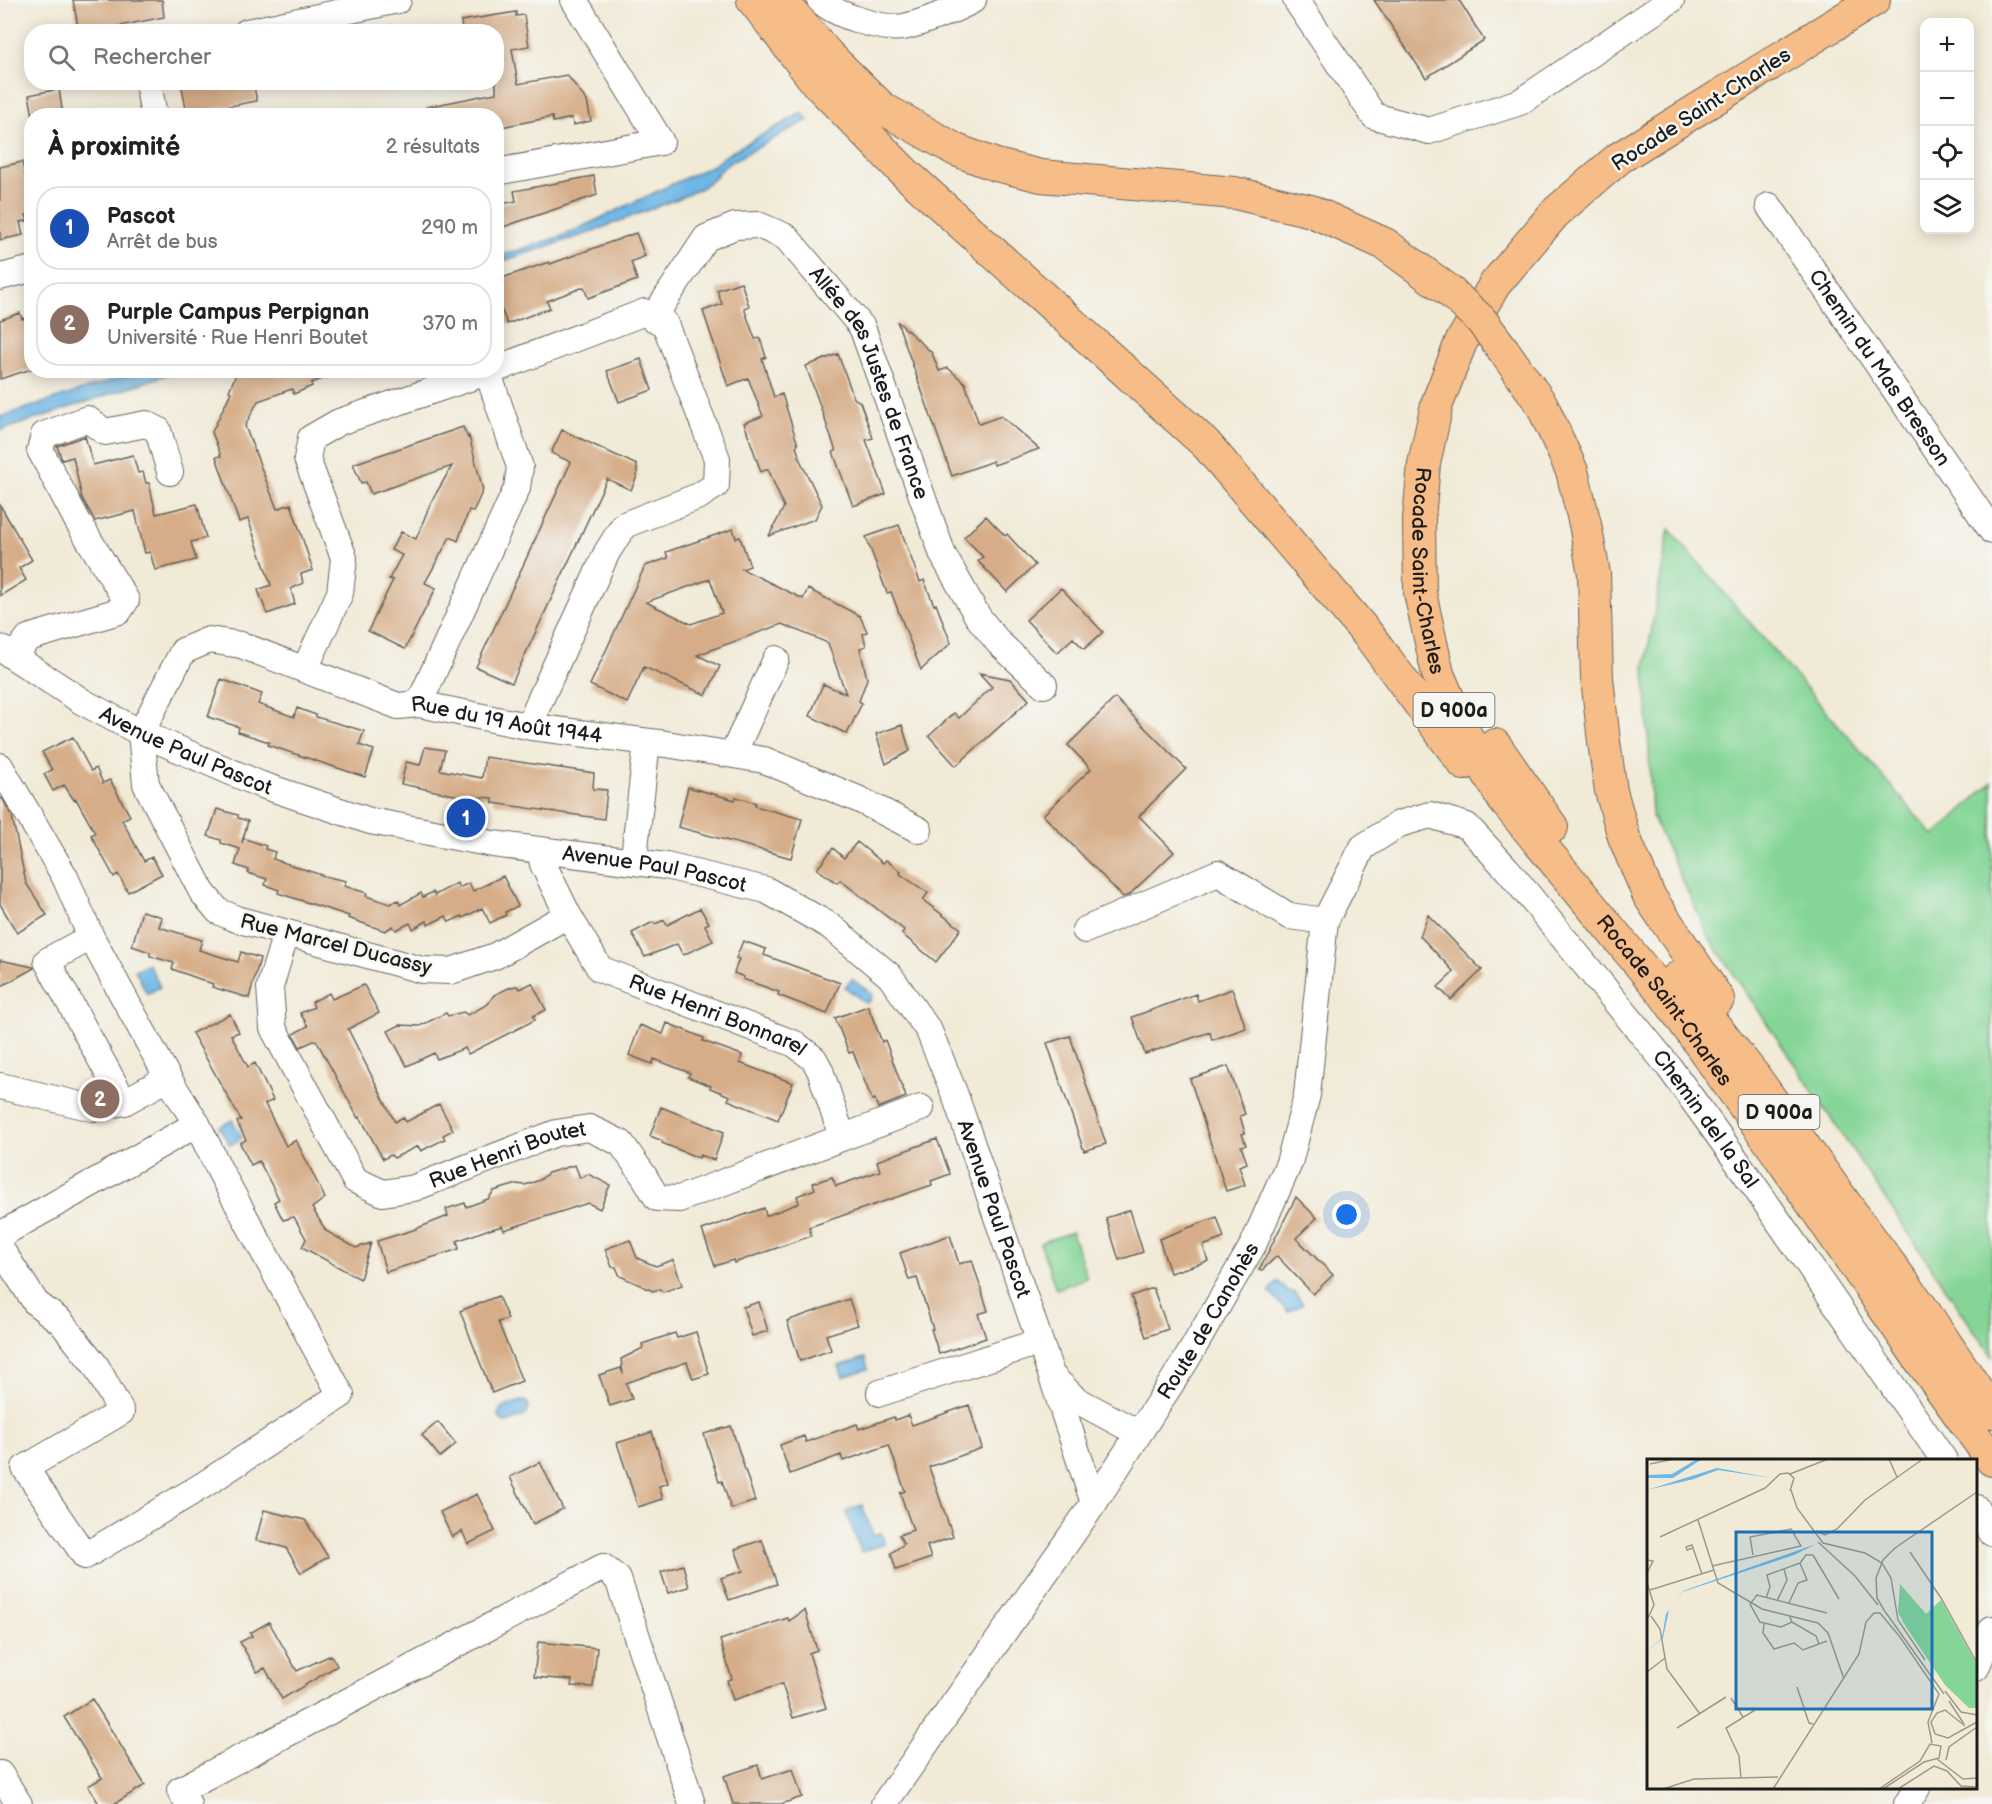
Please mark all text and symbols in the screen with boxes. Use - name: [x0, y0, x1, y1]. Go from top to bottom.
- map controls: [1920, 18, 1974, 234]
- button: +: [1920, 18, 1974, 72]
- search box: [24, 24, 504, 90]
- icon: search: [45, 41, 78, 74]
- street label: Rocade Saint-Charles: [1607, 42, 1796, 177]
- text: Rechercher: [93, 44, 211, 71]
- button: −: [1920, 72, 1974, 126]
- button: locate: [1920, 126, 1974, 180]
- text: À proximité: [48, 132, 180, 163]
- text: 2 résultats: [386, 135, 480, 159]
- button: layers: [1920, 180, 1974, 234]
- text: Pascot: [107, 203, 175, 230]
- text: 1: [65, 216, 74, 240]
- text: 290 m: [421, 216, 478, 240]
- text: Arrêt de bus: [107, 230, 218, 254]
- street label: Allée des Justes de France: [804, 262, 934, 503]
- street label: Chemin du Mas Bresson: [1803, 265, 1956, 471]
- text: Purple Campus Perpignan: [107, 299, 369, 326]
- text: 2: [64, 312, 75, 336]
- text: 370 m: [422, 312, 478, 336]
- text: Université · Rue Henri Boutet: [107, 326, 368, 350]
- street label: Rocade Saint-Charles: [1406, 466, 1450, 677]
- street label: Rue du 19 Août 1944: [410, 691, 604, 749]
- road number: D 900a: [1414, 693, 1494, 727]
- street label: Avenue Paul Pascot: [95, 701, 276, 801]
- pin: 1: [446, 796, 486, 840]
- street label: Avenue Paul Pascot: [561, 841, 749, 898]
- street label: Rue Marcel Ducassy: [238, 909, 435, 980]
- street label: Rocade Saint-Charles: [1591, 910, 1737, 1091]
- street label: Rue Henri Bonnarel: [625, 969, 812, 1061]
- street label: Chemin del la Sal: [1647, 1045, 1764, 1193]
- pin: 2: [80, 1076, 120, 1122]
- road number: D 900a: [1738, 1095, 1820, 1129]
- street label: Rue Henri Boutet: [426, 1117, 588, 1194]
- street label: Avenue Paul Pascot: [951, 1117, 1036, 1302]
- your location: [1332, 1200, 1361, 1229]
- street label: Route de Canohès: [1152, 1238, 1265, 1404]
- inset map: [1647, 1459, 1977, 1789]

